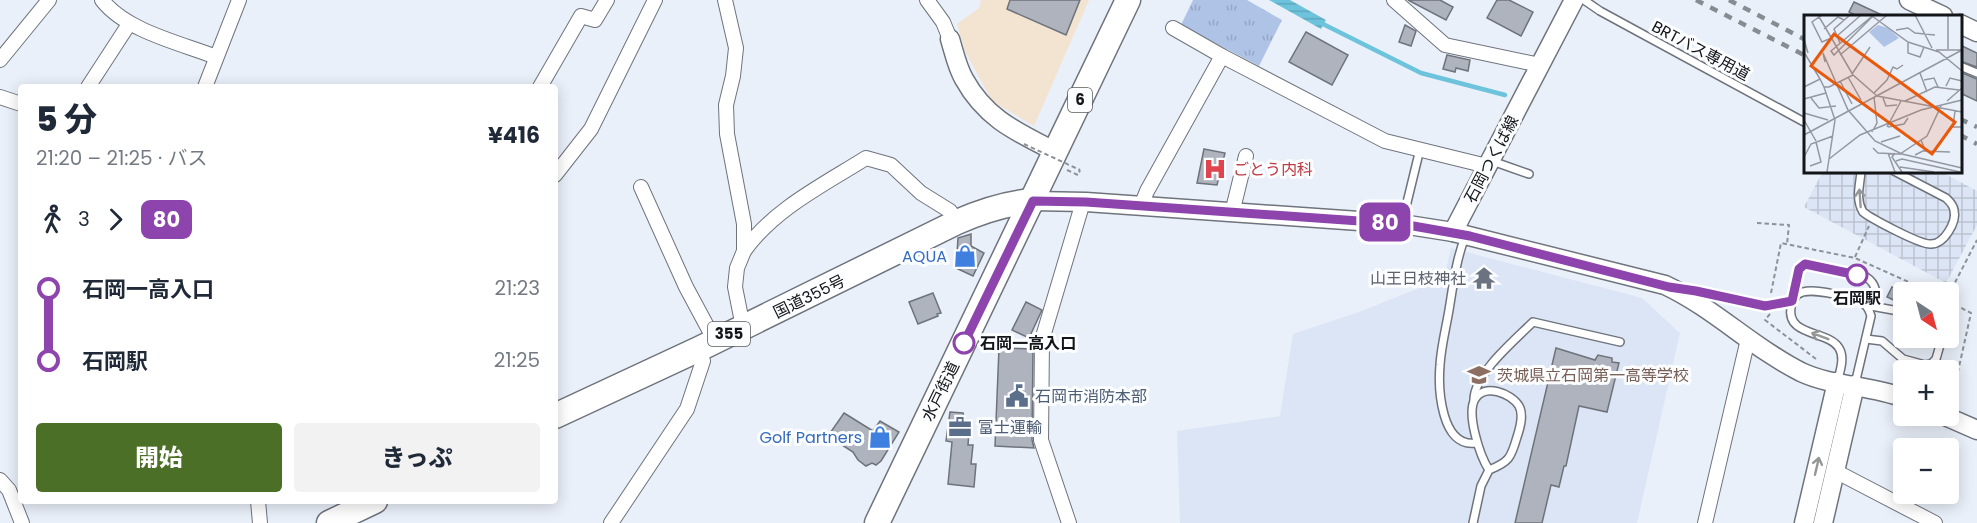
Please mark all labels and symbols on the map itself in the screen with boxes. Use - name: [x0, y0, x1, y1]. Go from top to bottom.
- street label: BRTバス専用道: [1648, 15, 1754, 86]
- inset map: [1804, 15, 1962, 172]
- road number: 6: [1068, 88, 1092, 112]
- street label: 石岡つくば線: [1459, 111, 1524, 207]
- hospital icon: ごとう内科: [1202, 156, 1228, 182]
- place label: ごとう内科: [1233, 158, 1313, 181]
- one-way arrow: [1854, 189, 1865, 208]
- line badge: 80: [1358, 202, 1412, 242]
- shop icon: AQUA: [952, 243, 978, 269]
- place label: AQUA: [902, 245, 947, 268]
- marker: 石岡駅: [1846, 264, 1868, 286]
- temple icon: 山王日枝神社: [1471, 265, 1497, 291]
- place label: 山王日枝神社: [1370, 267, 1466, 290]
- street label: 国道355号: [769, 269, 849, 324]
- north arrow: [1893, 282, 1959, 348]
- place label: 石岡駅: [1833, 287, 1881, 310]
- road number: 355: [708, 322, 750, 346]
- one-way arrow: [1811, 330, 1830, 341]
- marker: 石岡一高入口: [953, 332, 975, 354]
- place label: 石岡一高入口: [980, 332, 1076, 355]
- street label: 水戸街道: [916, 357, 965, 425]
- school or university icon: 茨城県立石岡第一高等学校: [1466, 362, 1492, 388]
- place label: 茨城県立石岡第一高等学校: [1497, 364, 1689, 387]
- public building icon: 石岡市消防本部: [1004, 383, 1030, 409]
- place label: 石岡市消防本部: [1035, 385, 1147, 408]
- office icon: 富士運輸: [947, 414, 973, 440]
- place label: 富士運輸: [978, 416, 1042, 439]
- shop icon: Golf Partners: [867, 424, 893, 450]
- place label: Golf Partners: [759, 426, 862, 449]
- one-way arrow: [1812, 457, 1824, 476]

